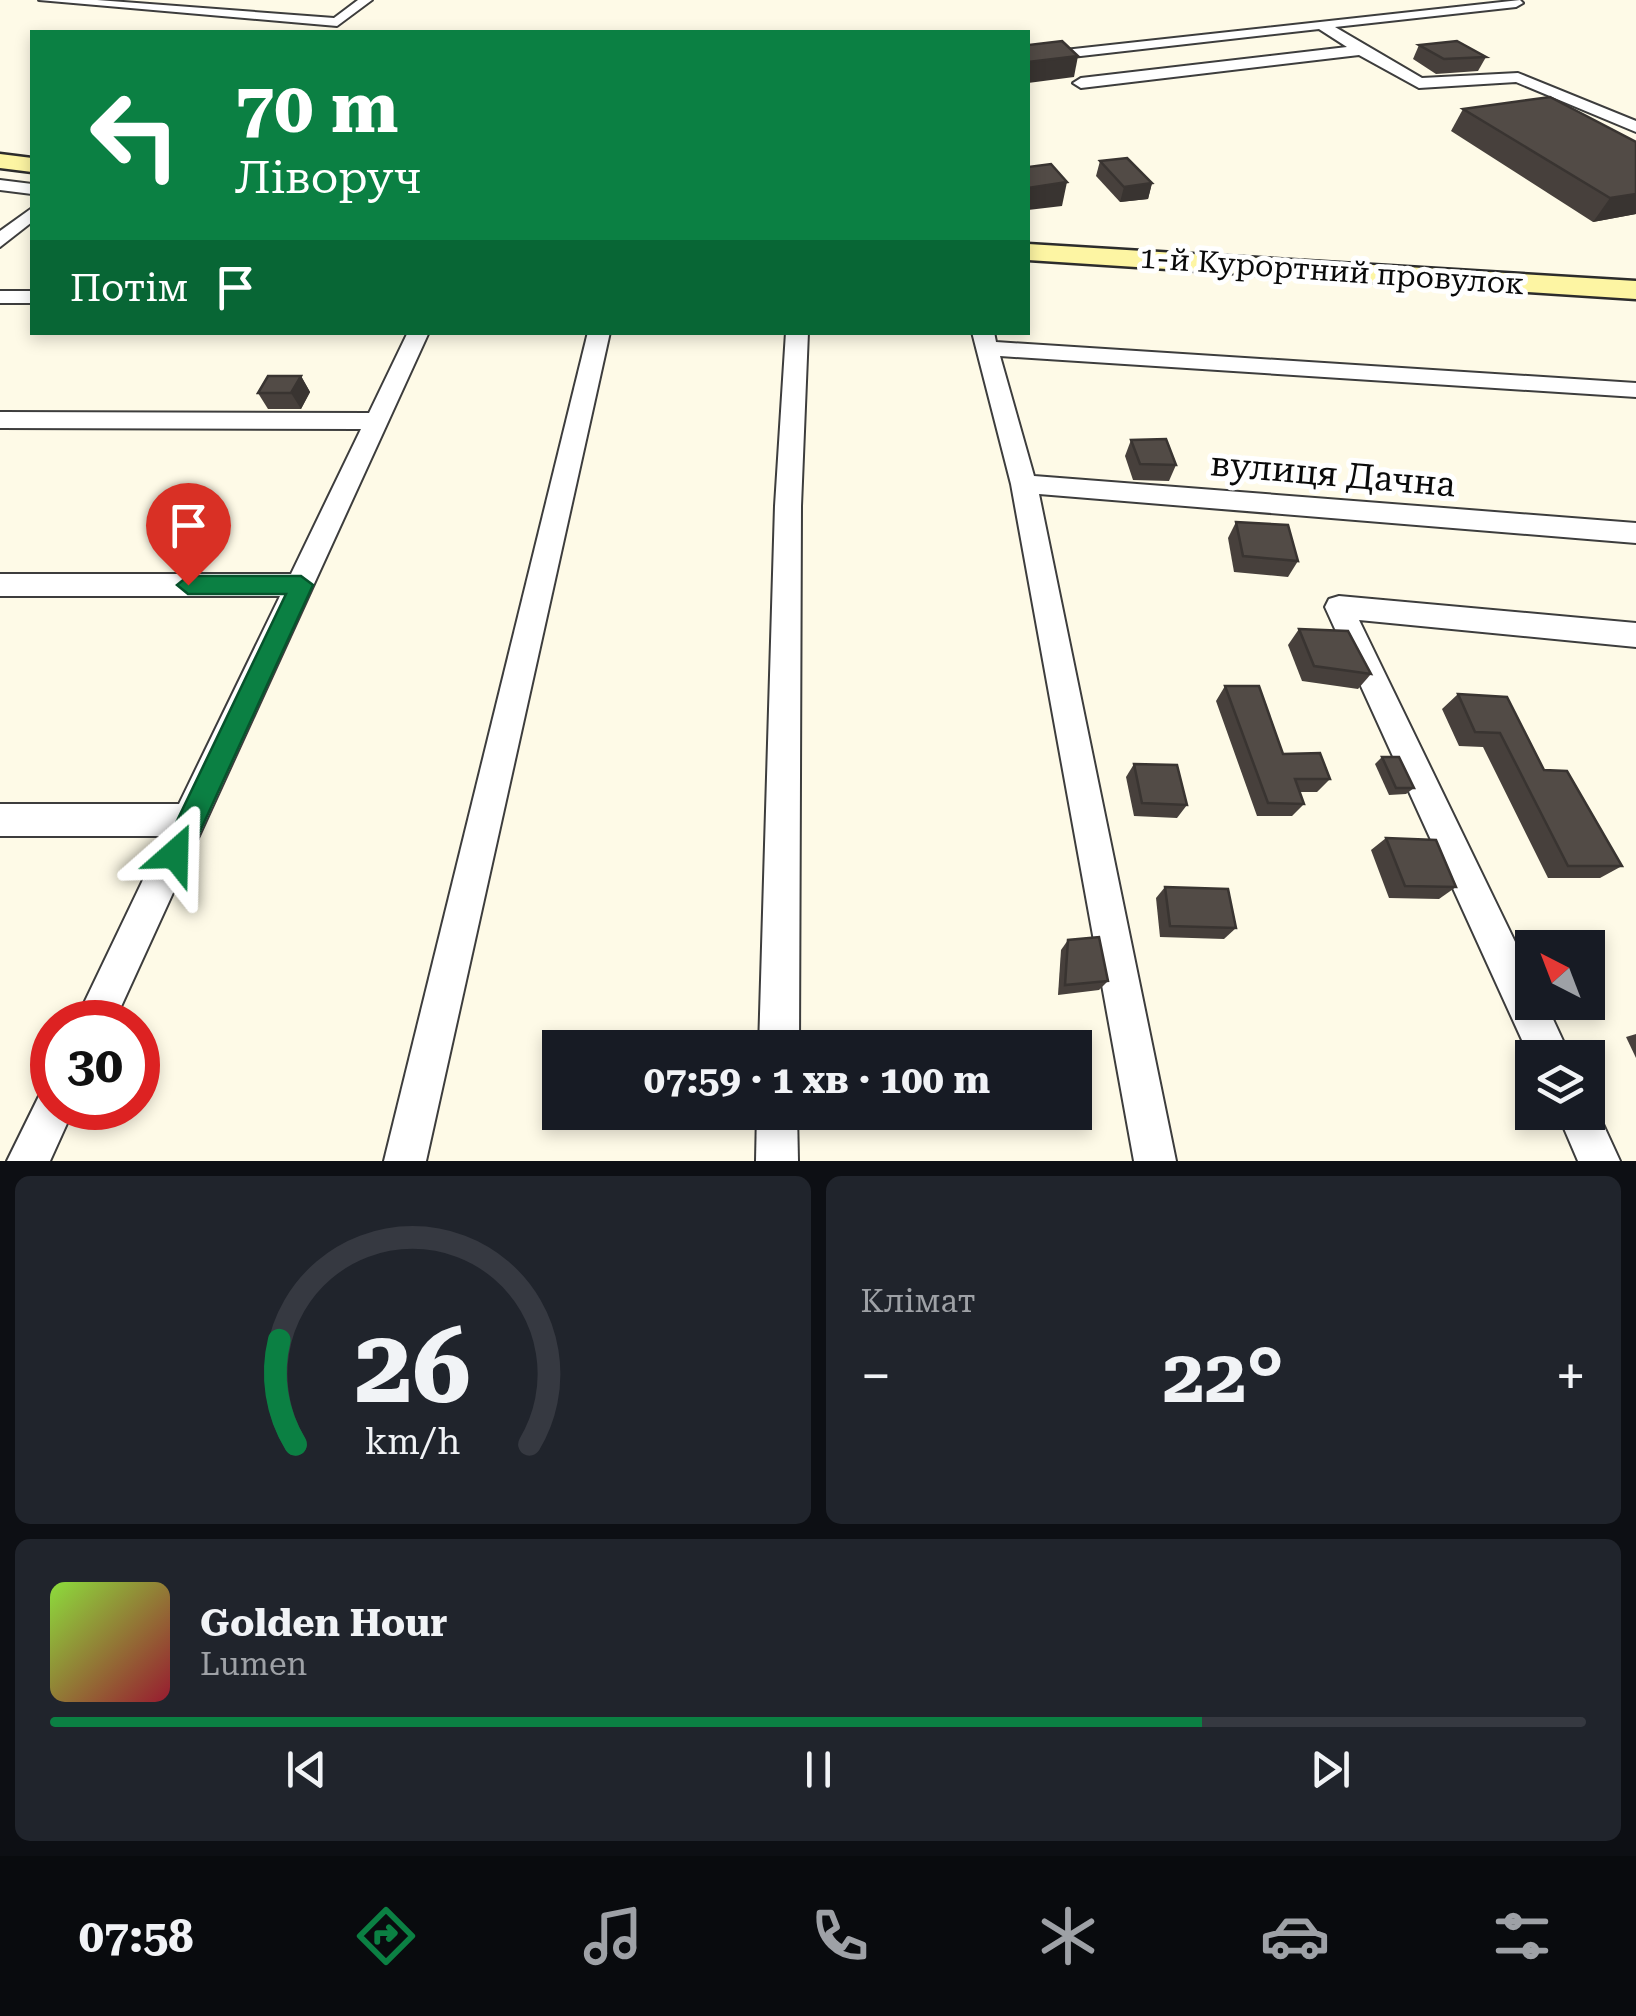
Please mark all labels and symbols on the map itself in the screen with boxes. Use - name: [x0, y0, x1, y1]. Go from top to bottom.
- street label: 1-й Курортний провулок: [1139, 240, 1525, 301]
- street label: вулиця Дачна: [1209, 443, 1457, 506]
- pin: [146, 483, 231, 586]
- position arrow: [123, 802, 227, 906]
- north arrow: [1515, 930, 1605, 1020]
- speed limit sign: 30: [30, 1000, 160, 1130]

